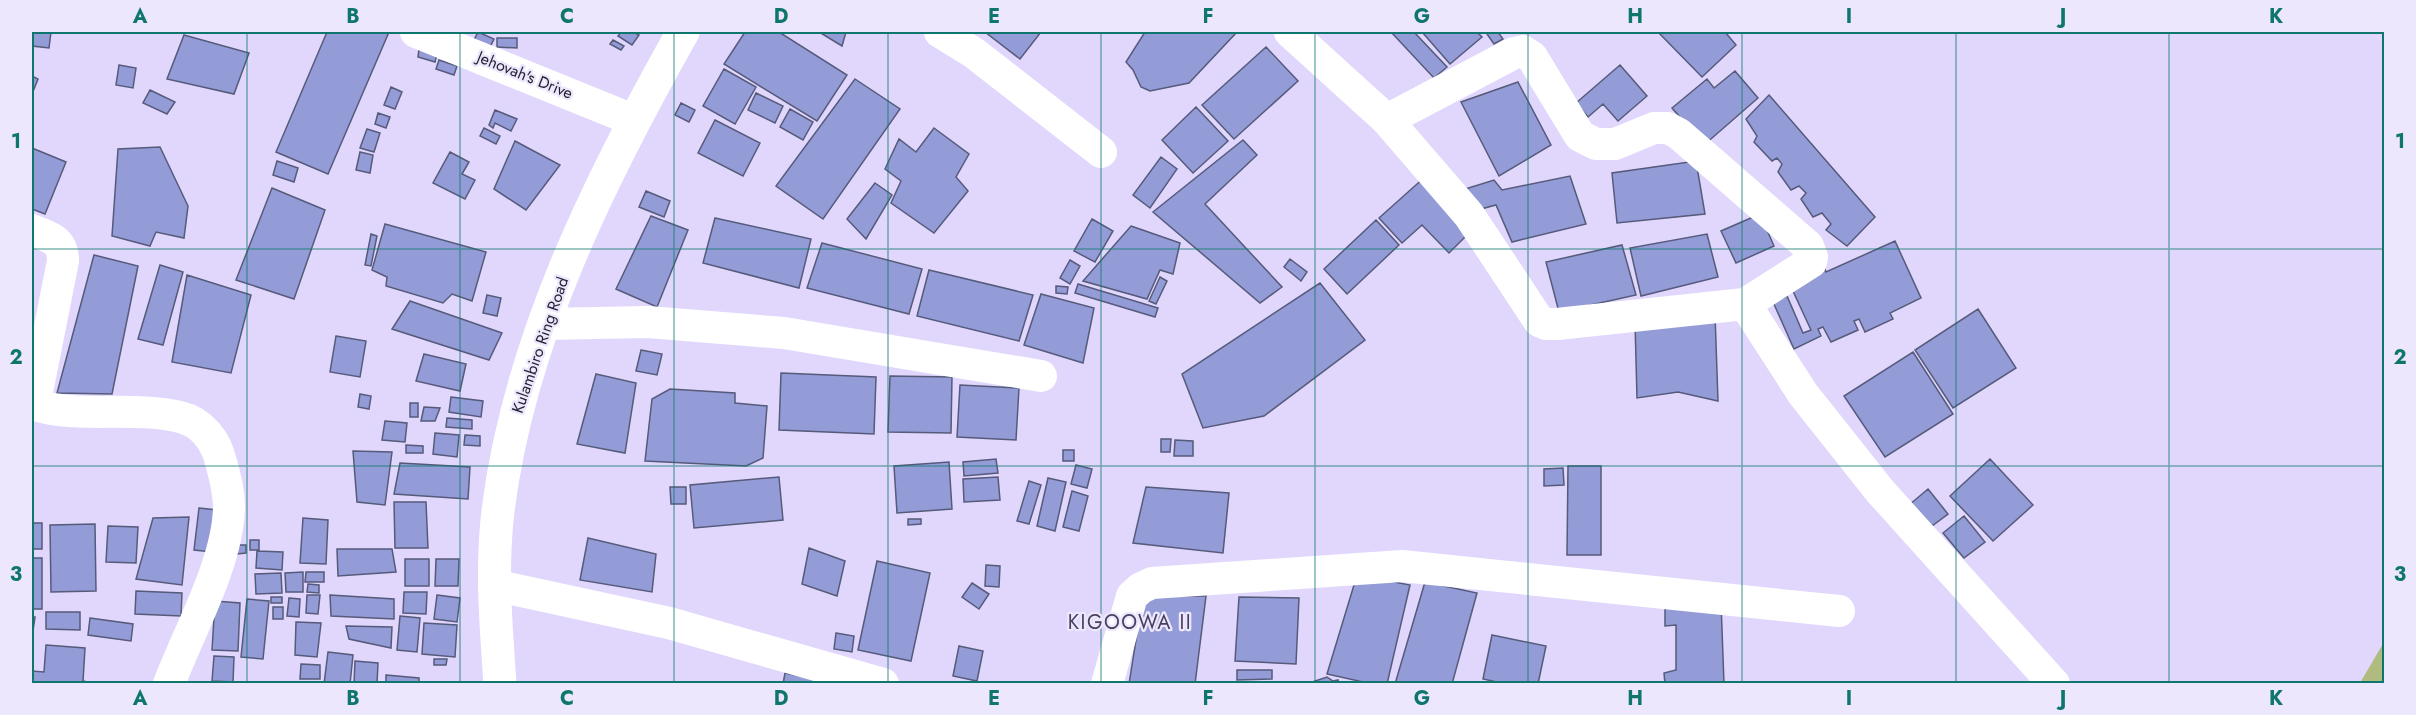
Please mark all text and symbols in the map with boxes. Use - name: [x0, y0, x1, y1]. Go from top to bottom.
- text: A: [132, 2, 148, 31]
- text: B: [346, 2, 360, 31]
- text: C: [560, 2, 574, 31]
- text: D: [774, 2, 788, 31]
- text: E: [988, 2, 1000, 31]
- text: F: [1202, 2, 1214, 31]
- text: G: [1414, 2, 1430, 31]
- text: H: [1627, 2, 1643, 31]
- text: I: [1846, 2, 1852, 31]
- text: J: [2056, 2, 2066, 31]
- text: K: [2269, 2, 2283, 31]
- street label: Jehovah's Drive: [472, 45, 576, 105]
- text: 1: [11, 127, 21, 156]
- text: 1: [2395, 127, 2405, 156]
- street label: Kulambiro Ring Road: [506, 274, 574, 416]
- text: 2: [9, 343, 23, 372]
- text: 2: [2393, 343, 2407, 372]
- text: 3: [10, 560, 22, 589]
- text: 3: [2394, 560, 2406, 589]
- district label: KIGOOWA II: [1068, 608, 1192, 637]
- text: A: [132, 684, 148, 713]
- text: B: [346, 684, 360, 713]
- text: C: [560, 684, 574, 713]
- text: D: [774, 684, 788, 713]
- text: E: [988, 684, 1000, 713]
- text: F: [1202, 684, 1214, 713]
- text: G: [1414, 684, 1430, 713]
- text: H: [1627, 684, 1643, 713]
- text: I: [1846, 684, 1852, 713]
- text: J: [2056, 684, 2066, 713]
- text: K: [2269, 684, 2283, 713]

